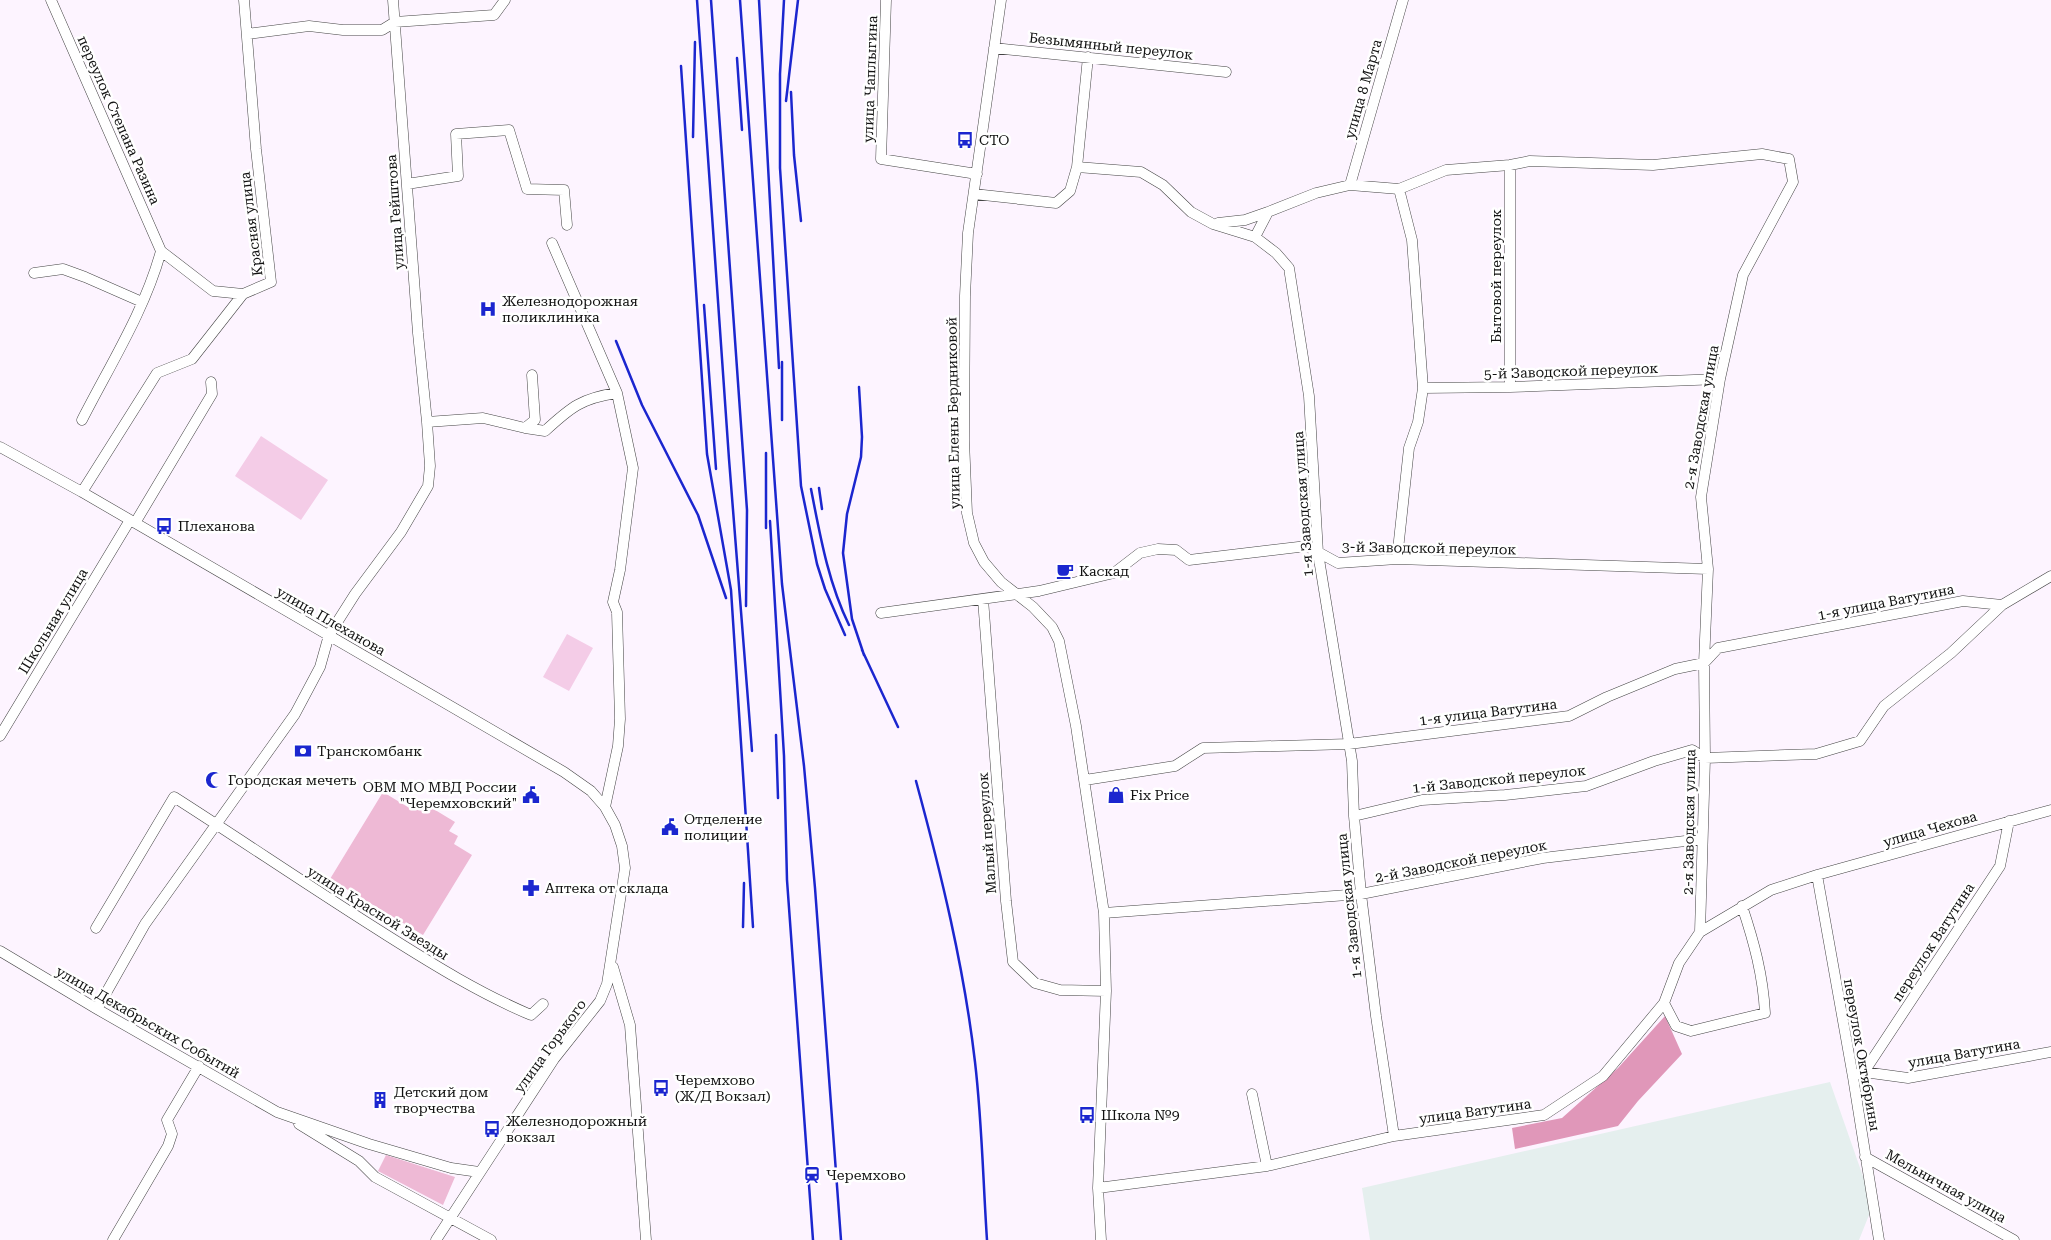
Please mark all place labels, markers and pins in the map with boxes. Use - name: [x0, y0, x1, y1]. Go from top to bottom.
- bus stop icon: СТО: [955, 130, 975, 150]
- place label: СТО: [979, 132, 1009, 148]
- place label: Железнодорожная поликлиника: [502, 293, 638, 325]
- hospital icon: Железнодорожная поликлиника: [478, 299, 498, 319]
- bus stop icon: Плеханова: [154, 516, 174, 536]
- place label: Плеханова: [178, 518, 255, 534]
- cafe icon: Каскад: [1055, 561, 1075, 581]
- place label: Каскад: [1079, 563, 1129, 579]
- bank icon: Транскомбанк: [293, 741, 313, 761]
- place label: Транскомбанк: [317, 743, 422, 759]
- mosque icon: Городская мечеть: [204, 770, 224, 790]
- place label: Городская мечеть: [228, 772, 357, 788]
- place label: ОВМ МО МВД России "Черемховский": [363, 779, 517, 811]
- public building icon: ОВМ МО МВД России "Черемховский": [521, 785, 541, 805]
- shop icon: Fix Price: [1106, 785, 1126, 805]
- place label: Fix Price: [1130, 787, 1190, 803]
- place label: Отделение полиции: [684, 811, 763, 843]
- public building icon: Отделение полиции: [660, 817, 680, 837]
- pharmacy icon: Аптека от склада: [521, 878, 541, 898]
- place label: Аптека от склада: [545, 880, 669, 896]
- place label: Черемхово (Ж/Д Вокзал): [675, 1072, 771, 1104]
- bus stop icon: Черемхово (Ж/Д Вокзал): [651, 1078, 671, 1098]
- place label: Детский дом творчества: [394, 1084, 488, 1116]
- building icon: Детский дом творчества: [370, 1090, 390, 1110]
- bus stop icon: Школа №9: [1077, 1105, 1097, 1125]
- place label: Школа №9: [1101, 1107, 1180, 1123]
- place label: Железнодорожный вокзал: [506, 1113, 647, 1145]
- bus stop icon: Железнодорожный вокзал: [482, 1119, 502, 1139]
- station icon: Черемхово: [802, 1165, 822, 1185]
- place label: Черемхово: [826, 1167, 906, 1183]

